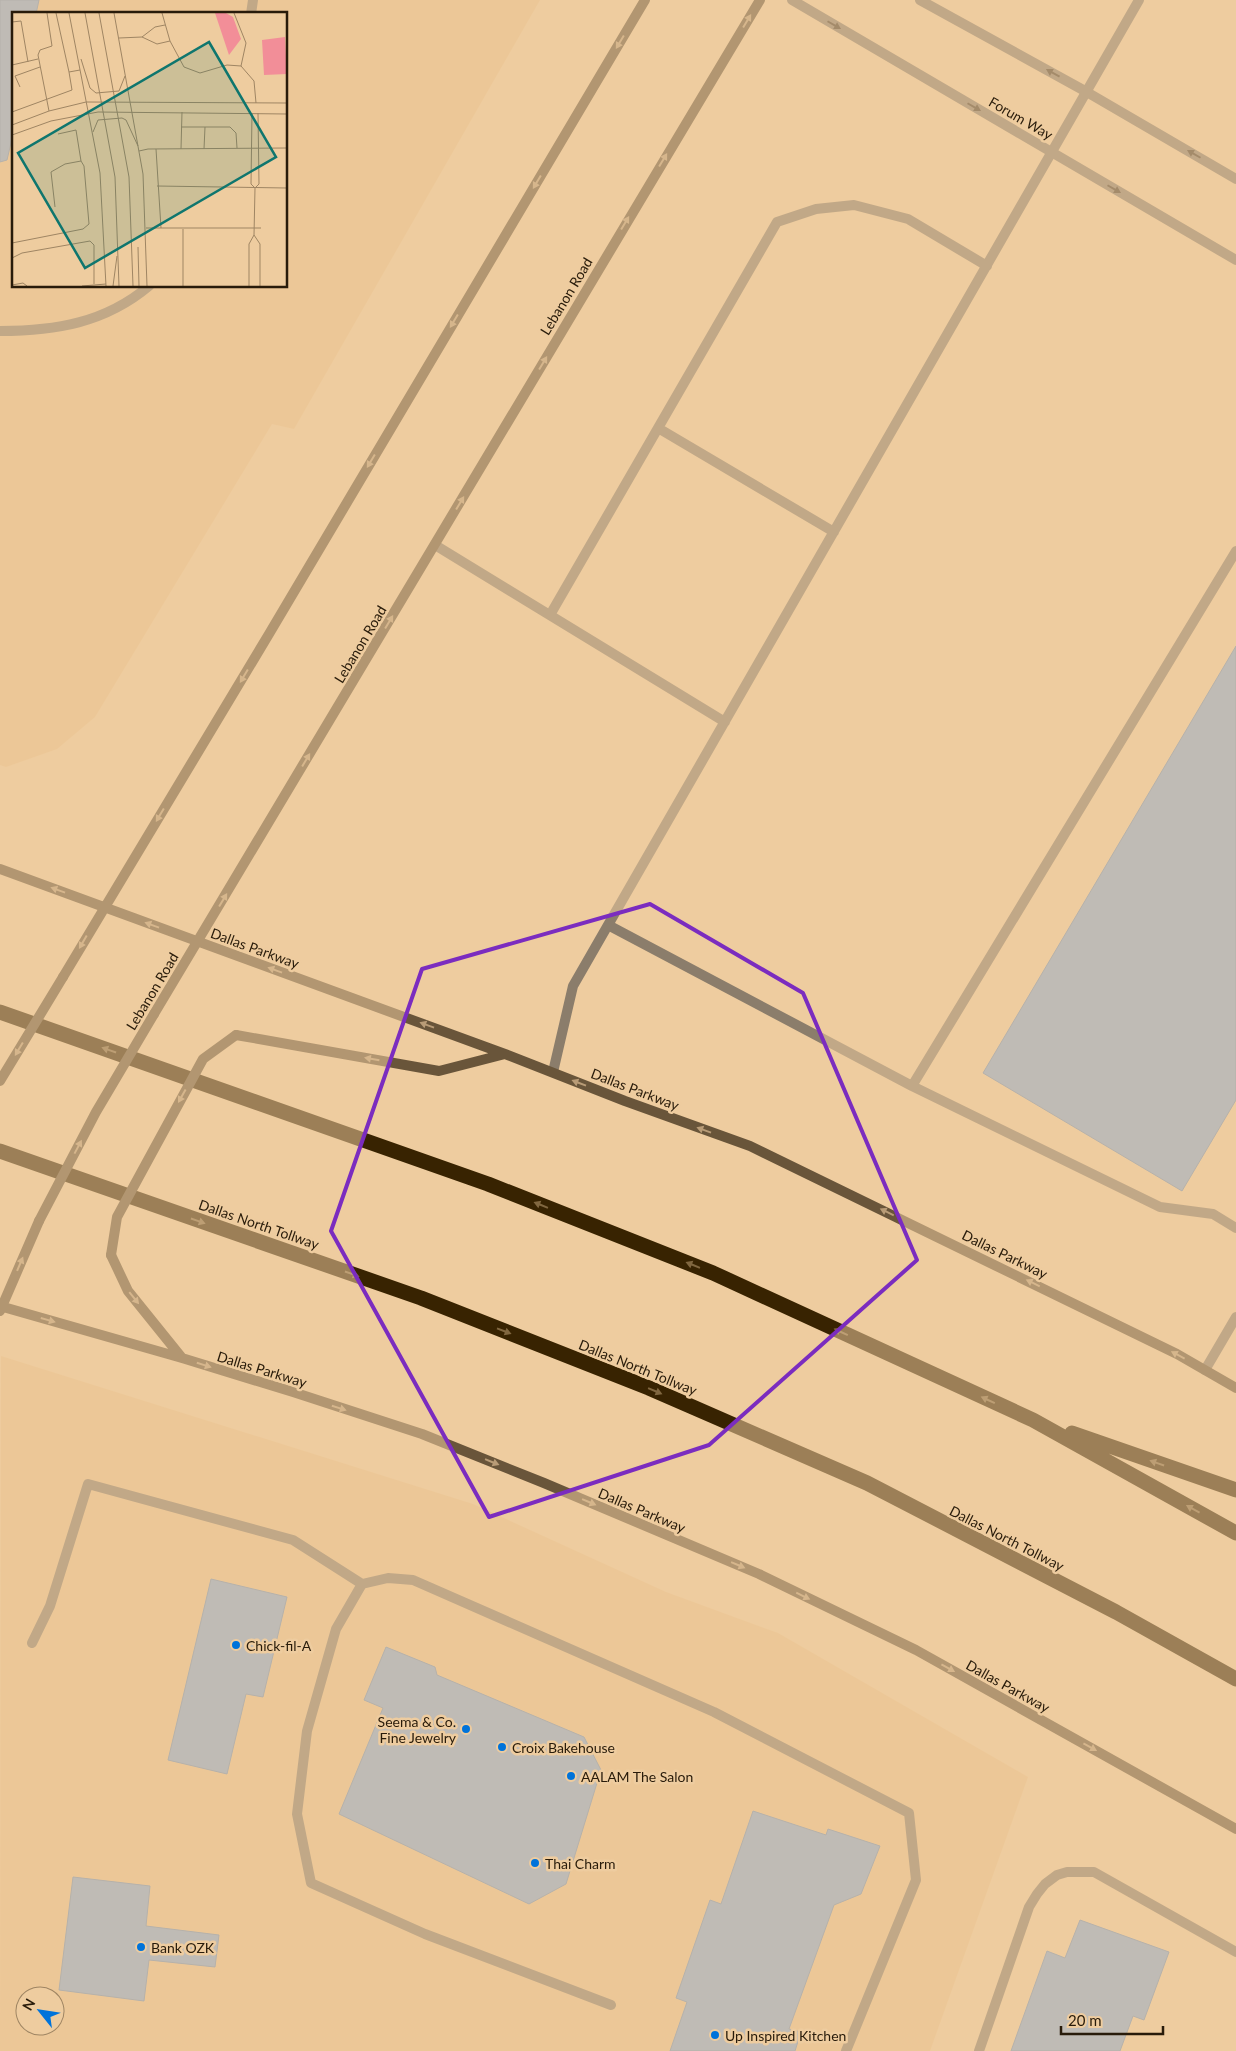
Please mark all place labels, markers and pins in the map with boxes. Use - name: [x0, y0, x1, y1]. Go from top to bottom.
- place label: Chick-fil-A: [246, 1637, 312, 1654]
- marker: Chick-fil-A: [230, 1639, 242, 1651]
- place label: Seema & Co. Fine Jewelry: [378, 1713, 457, 1746]
- marker: Seema & Co. Fine Jewelry: [460, 1723, 472, 1735]
- place label: Croix Bakehouse: [512, 1739, 615, 1756]
- marker: Croix Bakehouse: [496, 1741, 508, 1753]
- place label: AALAM The Salon: [581, 1768, 693, 1785]
- marker: AALAM The Salon: [565, 1770, 577, 1782]
- place label: Thai Charm: [545, 1855, 616, 1872]
- marker: Thai Charm: [529, 1857, 541, 1869]
- place label: Bank OZK: [151, 1939, 215, 1956]
- marker: Bank OZK: [135, 1941, 147, 1953]
- place label: Up Inspired Kitchen: [725, 2027, 846, 2044]
- marker: Up Inspired Kitchen: [709, 2029, 721, 2041]

